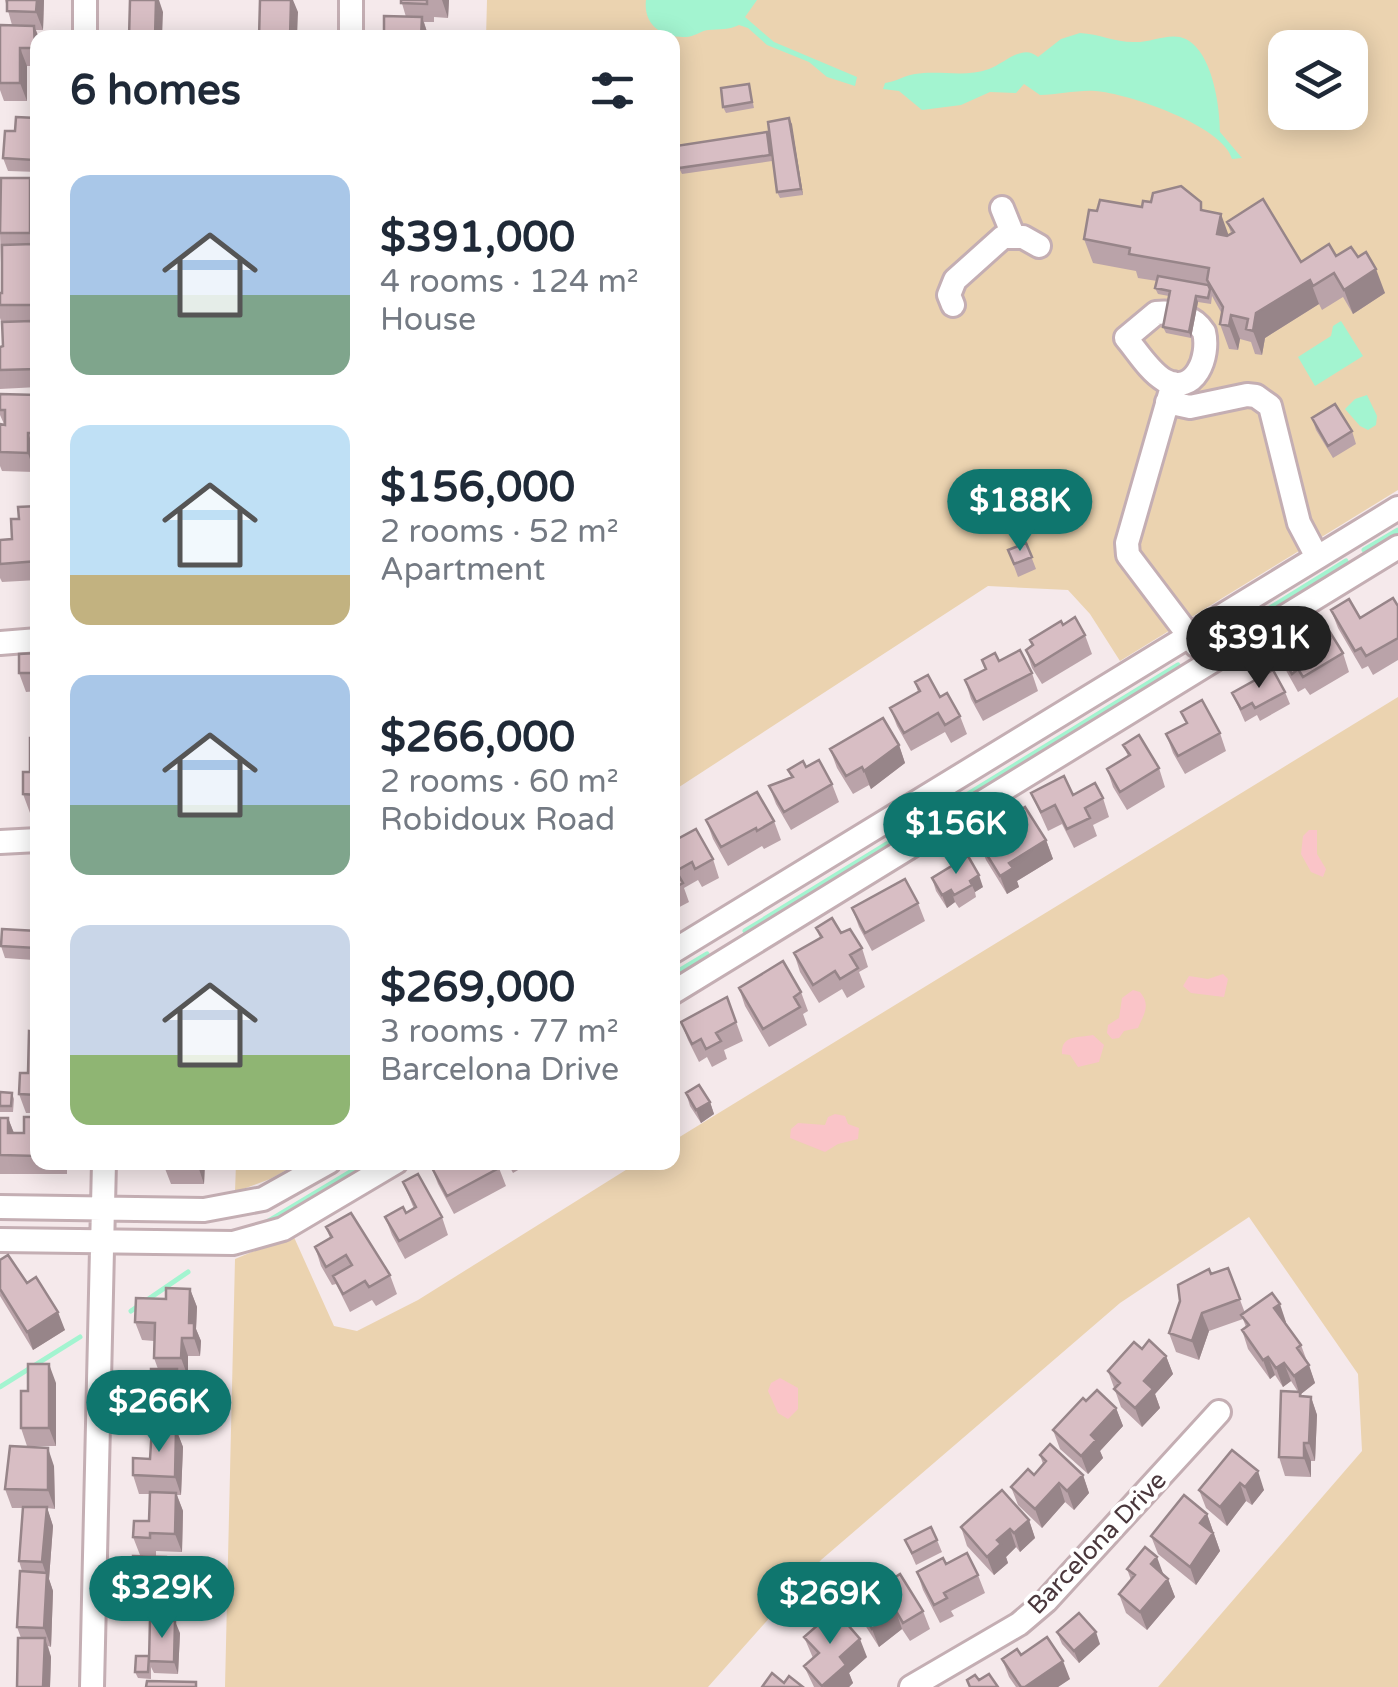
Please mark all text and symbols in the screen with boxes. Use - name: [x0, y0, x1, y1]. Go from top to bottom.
- map controls: [1268, 30, 1368, 130]
- button: layers: [1268, 30, 1368, 130]
- icon: filters: [585, 63, 640, 118]
- text: 6 homes: [70, 65, 241, 116]
- text: $391,000: [380, 212, 575, 263]
- icon: home: [150, 215, 270, 335]
- text: 4 rooms · 124 m²: [380, 263, 639, 301]
- text: House: [380, 301, 476, 339]
- text: $156,000: [380, 462, 575, 513]
- icon: home: [150, 465, 270, 585]
- pin: $188K: [950, 469, 1090, 554]
- text: $188K: [969, 482, 1071, 520]
- text: 2 rooms · 52 m²: [380, 513, 619, 551]
- text: Apartment: [380, 551, 545, 589]
- pin: $391K: [1189, 606, 1329, 691]
- text: $391K: [1208, 619, 1310, 657]
- text: $266,000: [380, 712, 575, 763]
- icon: home: [150, 715, 270, 835]
- text: 2 rooms · 60 m²: [380, 763, 619, 801]
- pin: $156K: [886, 792, 1026, 877]
- text: Robidoux Road: [380, 801, 615, 839]
- text: $156K: [905, 805, 1007, 843]
- text: $269,000: [380, 962, 575, 1013]
- icon: home: [150, 965, 270, 1085]
- text: 3 rooms · 77 m²: [380, 1013, 619, 1051]
- text: Barcelona Drive: [380, 1051, 619, 1089]
- pin: $266K: [89, 1370, 229, 1455]
- text: $266K: [108, 1383, 210, 1421]
- street label: Barcelona Drive: [1021, 1465, 1173, 1621]
- pin: $329K: [92, 1556, 232, 1641]
- pin: $269K: [760, 1562, 900, 1647]
- text: $329K: [111, 1569, 213, 1607]
- text: $269K: [779, 1575, 881, 1613]

